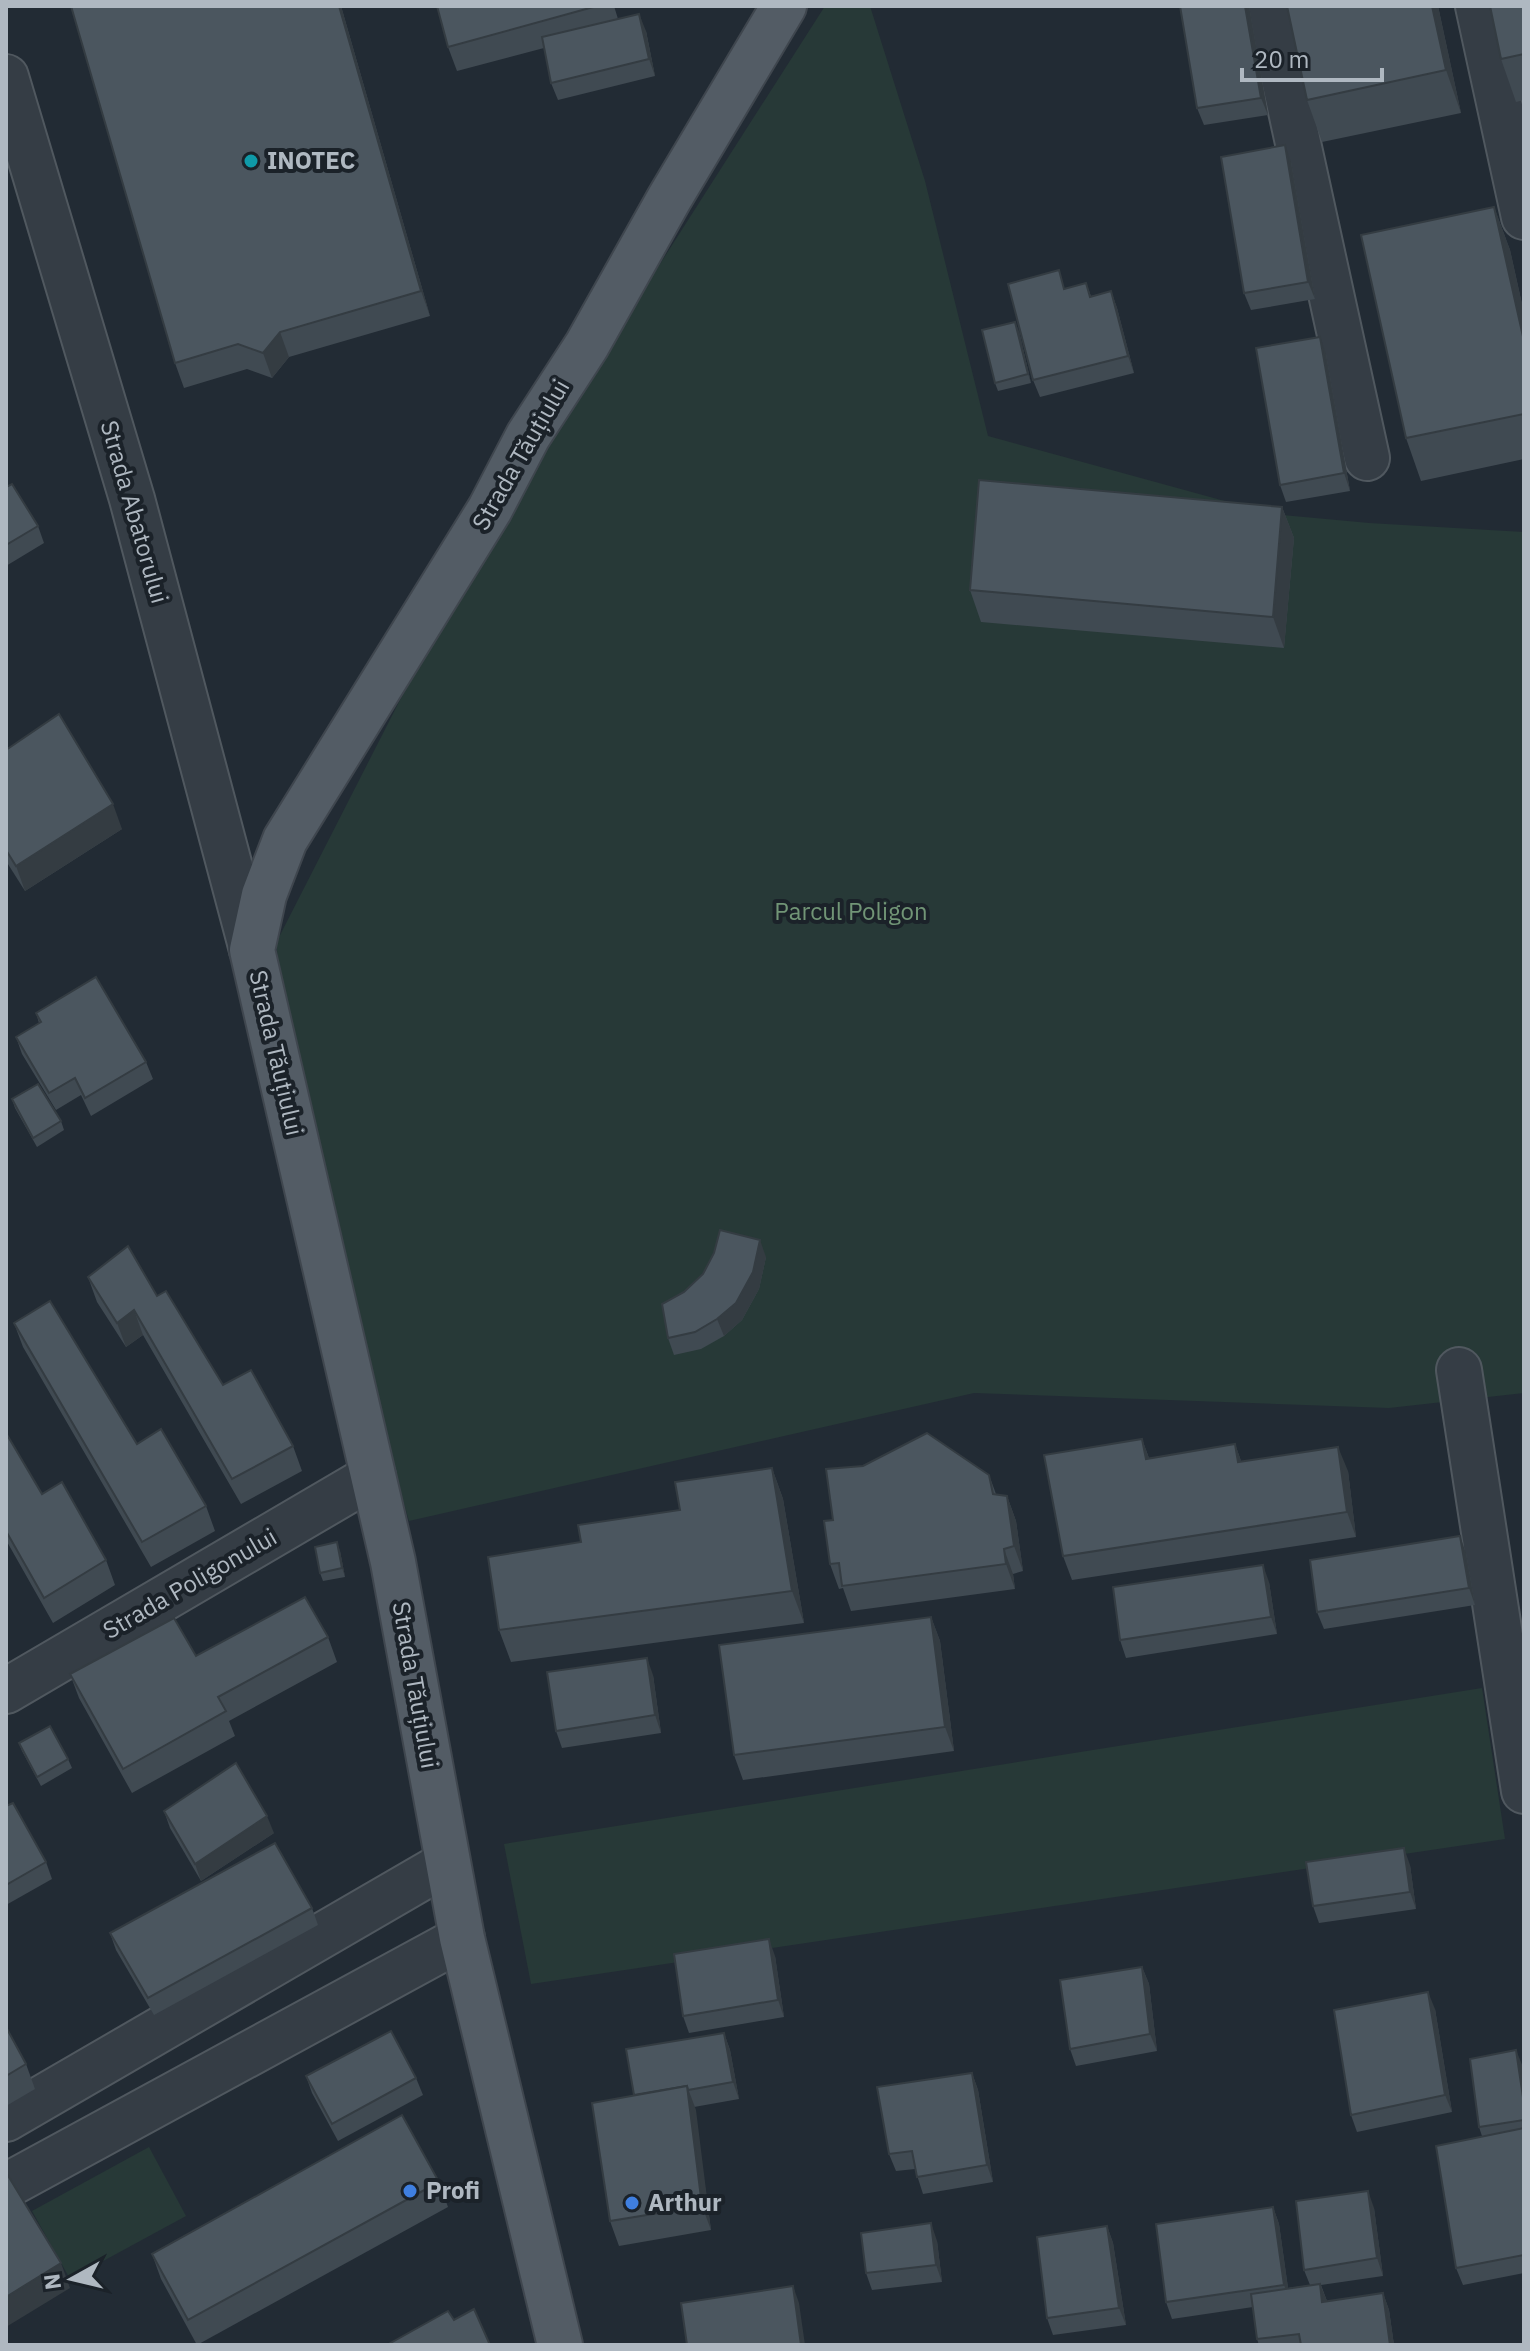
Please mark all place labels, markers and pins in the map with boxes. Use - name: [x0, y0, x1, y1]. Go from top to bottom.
- place label: INOTEC: [267, 144, 356, 176]
- marker: INOTEC: [242, 152, 260, 170]
- place label: Profi: [426, 2174, 480, 2206]
- marker: Profi: [401, 2182, 419, 2200]
- place label: Arthur: [648, 2186, 722, 2218]
- marker: Arthur: [623, 2194, 641, 2212]

